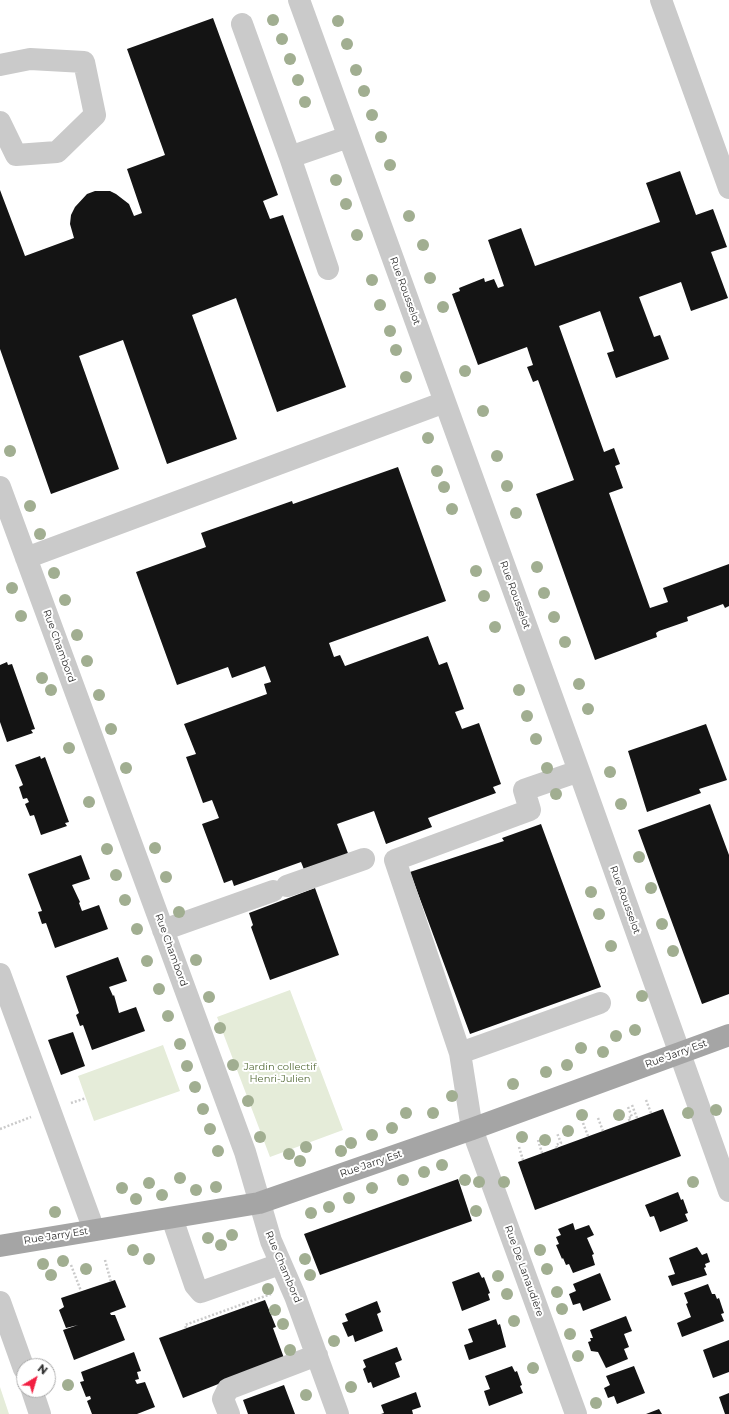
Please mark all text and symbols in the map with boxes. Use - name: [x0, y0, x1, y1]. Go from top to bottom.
- street label: Rue Rousselot: [387, 255, 423, 327]
- street label: Rue Rousselot: [497, 559, 533, 631]
- street label: Rue Chambord: [40, 608, 78, 684]
- street label: Rue Rousselot: [607, 864, 643, 936]
- street label: Rue Chambord: [152, 912, 190, 988]
- street label: Rue Jarry Est: [643, 1037, 709, 1071]
- park label: Jardin collectif Henri-Julien: [244, 1061, 316, 1084]
- street label: Rue Jarry Est: [338, 1148, 404, 1180]
- street label: Rue De Lanaudière: [502, 1224, 546, 1318]
- street label: Rue Jarry Est: [23, 1225, 89, 1247]
- street label: Rue Chambord: [262, 1229, 304, 1305]
- north arrow: [16, 1358, 56, 1398]
- text: N: [35, 1361, 51, 1378]

